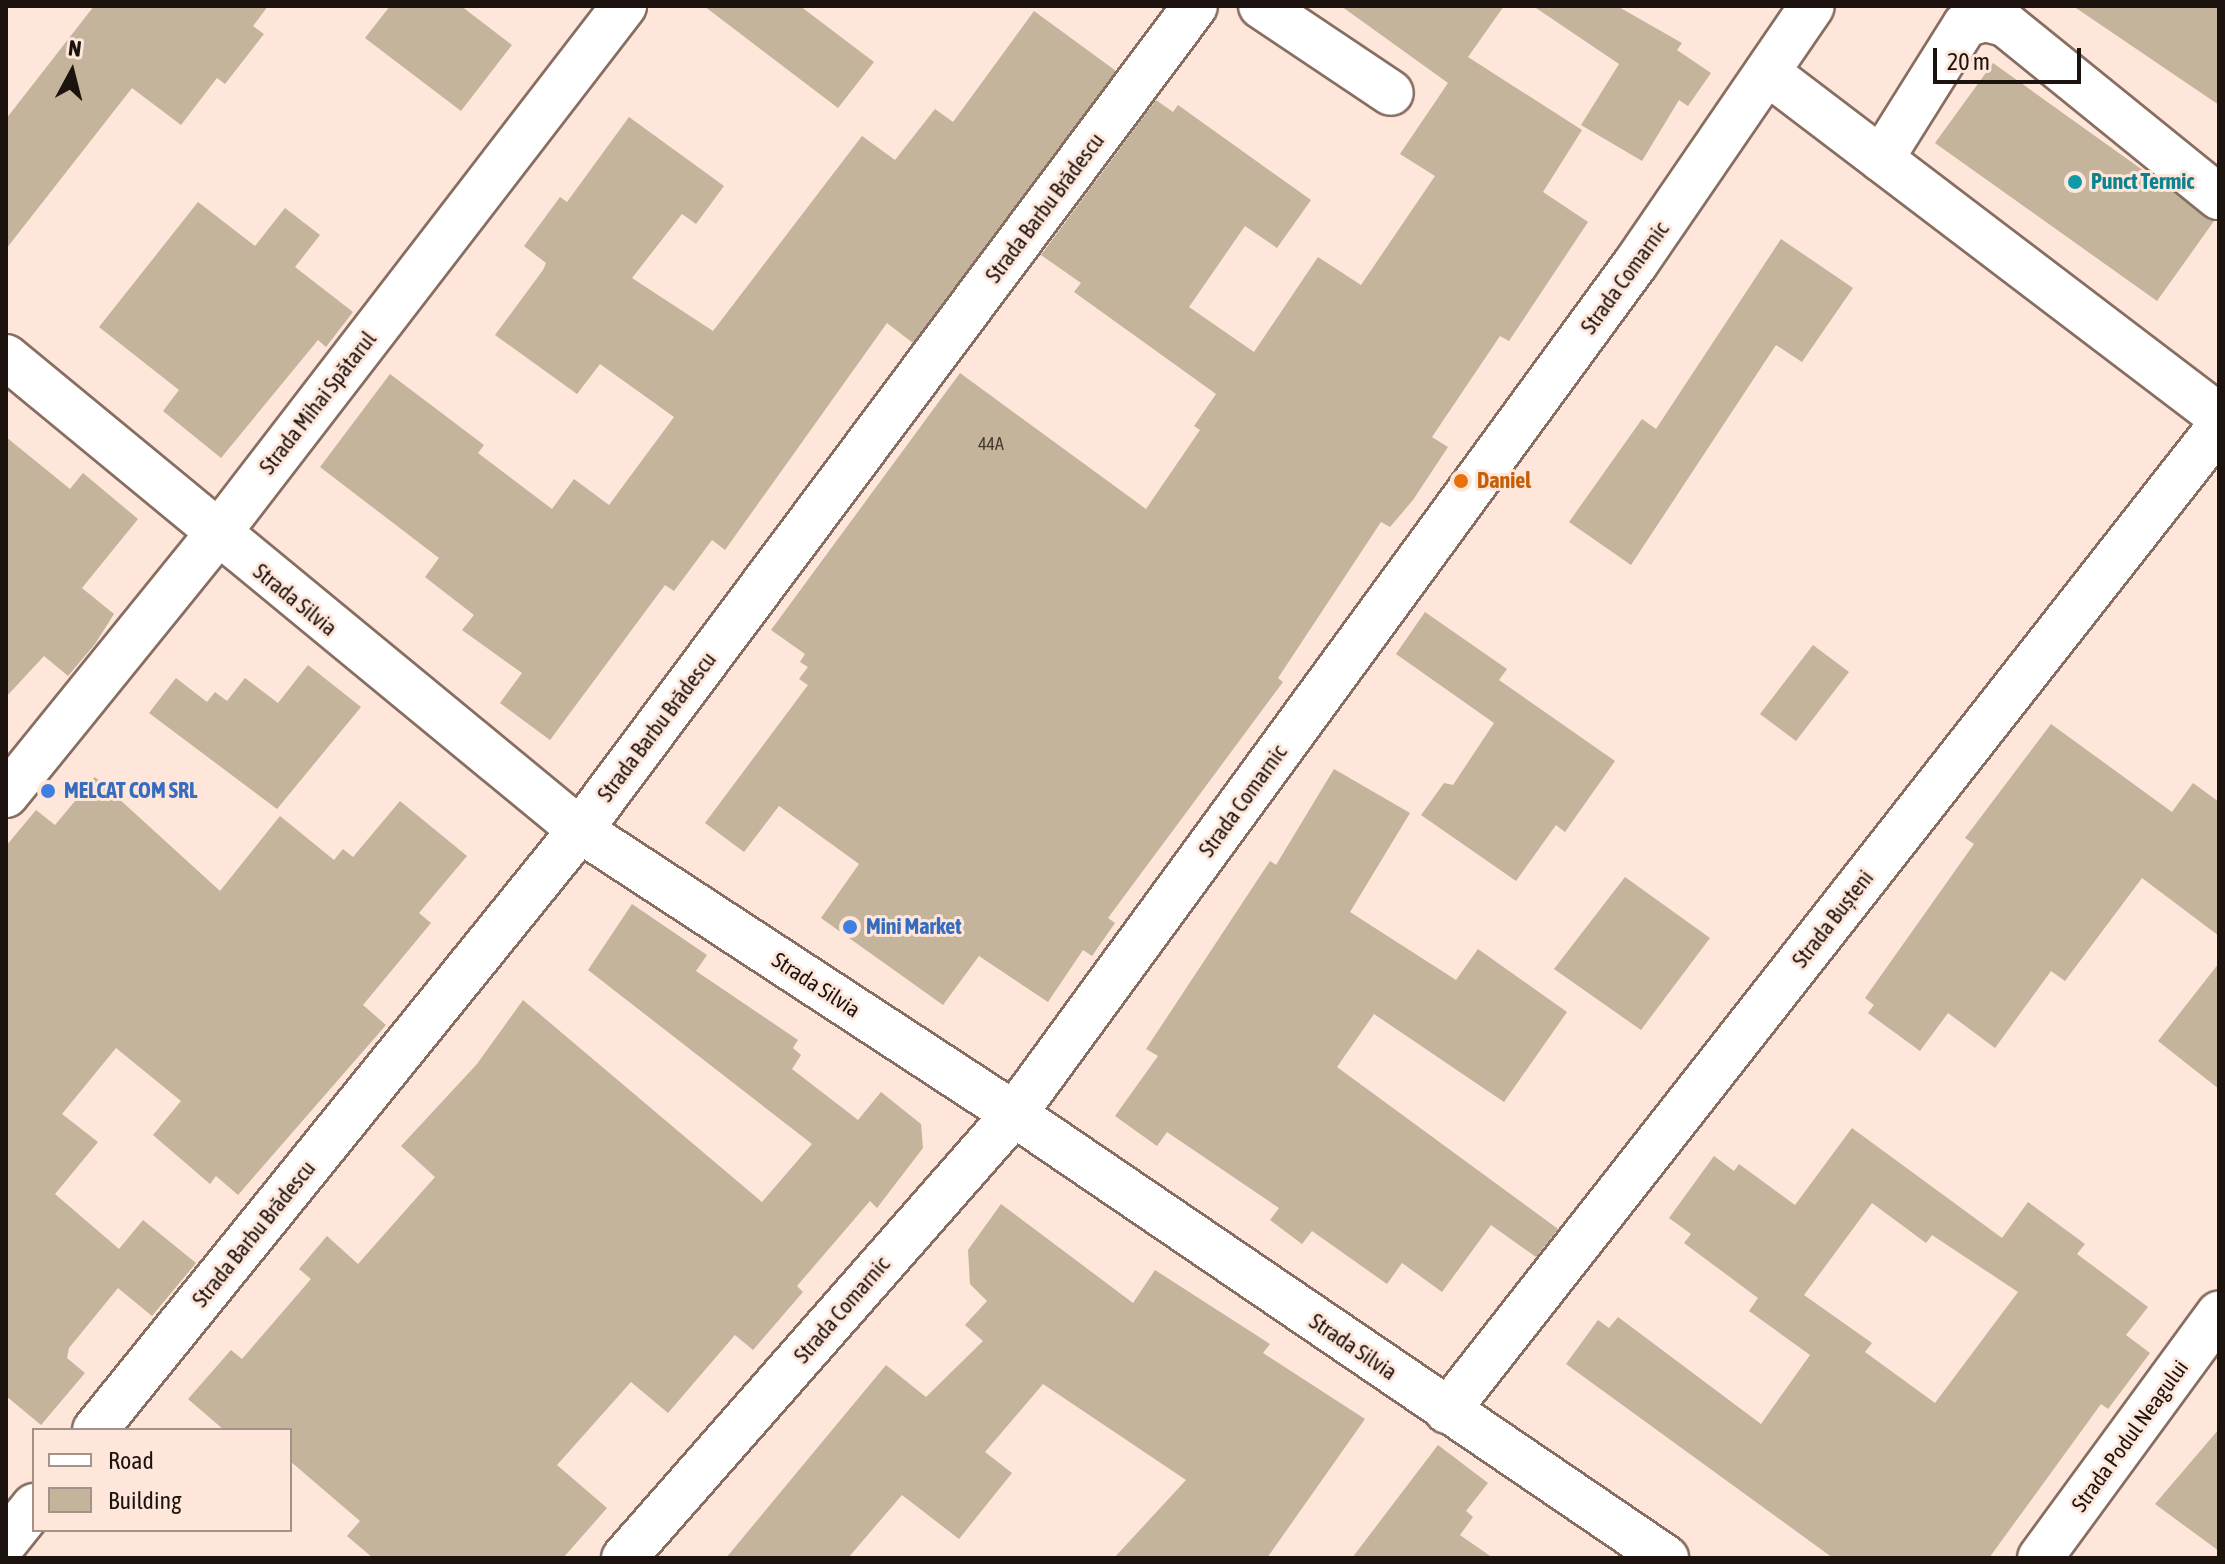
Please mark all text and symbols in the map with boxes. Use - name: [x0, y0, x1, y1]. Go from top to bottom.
- north arrow: [32, 32, 112, 112]
- scale bar: [1937, 32, 2085, 82]
- text: N: [67, 34, 83, 62]
- text: 20 m: [1947, 48, 1990, 75]
- street label: Strada Barbu Brădescu: [980, 128, 1110, 288]
- place label: Punct Termic: [2091, 169, 2194, 195]
- marker: Punct Termic: [2066, 173, 2084, 191]
- street label: Strada Comarnic: [1575, 217, 1675, 339]
- street label: Strada Mihai Spătarul: [254, 326, 382, 480]
- house number: 44A: [978, 433, 1004, 455]
- place label: Daniel: [1477, 468, 1531, 494]
- marker: Daniel: [1452, 472, 1470, 490]
- street label: Strada Silvia: [248, 558, 342, 642]
- street label: Strada Barbu Brădescu: [592, 647, 722, 807]
- street label: Strada Comarnic: [1193, 740, 1293, 862]
- place label: MELCAT COM SRL: [64, 778, 197, 804]
- marker: MELCAT COM SRL: [39, 782, 57, 800]
- street label: Strada Bușteni: [1787, 865, 1879, 973]
- place label: Mini Market: [866, 914, 962, 940]
- marker: Mini Market: [841, 918, 859, 936]
- street label: Strada Silvia: [767, 947, 865, 1023]
- street label: Strada Barbu Brădescu: [187, 1156, 321, 1312]
- street label: Strada Comarnic: [789, 1251, 895, 1369]
- street label: Strada Silvia: [1304, 1308, 1402, 1386]
- street label: Strada Podul Neagului: [2066, 1355, 2194, 1517]
- legend: [32, 1428, 292, 1532]
- text: Road: [108, 1447, 154, 1474]
- text: Building: [108, 1487, 181, 1514]

